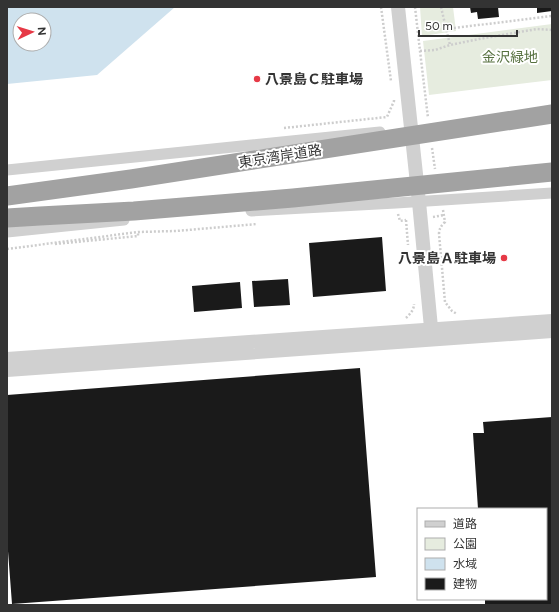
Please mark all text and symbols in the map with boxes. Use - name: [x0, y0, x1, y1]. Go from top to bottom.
- north arrow: [12, 12, 52, 52]
- scale bar: [419, 12, 517, 38]
- text: 50 m: [425, 19, 453, 33]
- text: N: [35, 27, 48, 36]
- park label: 金沢緑地: [482, 49, 538, 66]
- place label: 八景島Ｃ駐車場: [265, 71, 363, 88]
- marker: 八景島Ｃ駐車場: [252, 74, 262, 84]
- street label: 東京湾岸道路: [237, 142, 323, 171]
- place label: 八景島Ａ駐車場: [398, 250, 496, 267]
- marker: 八景島Ａ駐車場: [499, 253, 509, 263]
- legend: [417, 508, 547, 600]
- text: 道路: [453, 517, 477, 531]
- text: 公園: [453, 537, 477, 551]
- text: 水域: [453, 557, 477, 571]
- text: 建物: [453, 577, 477, 591]

